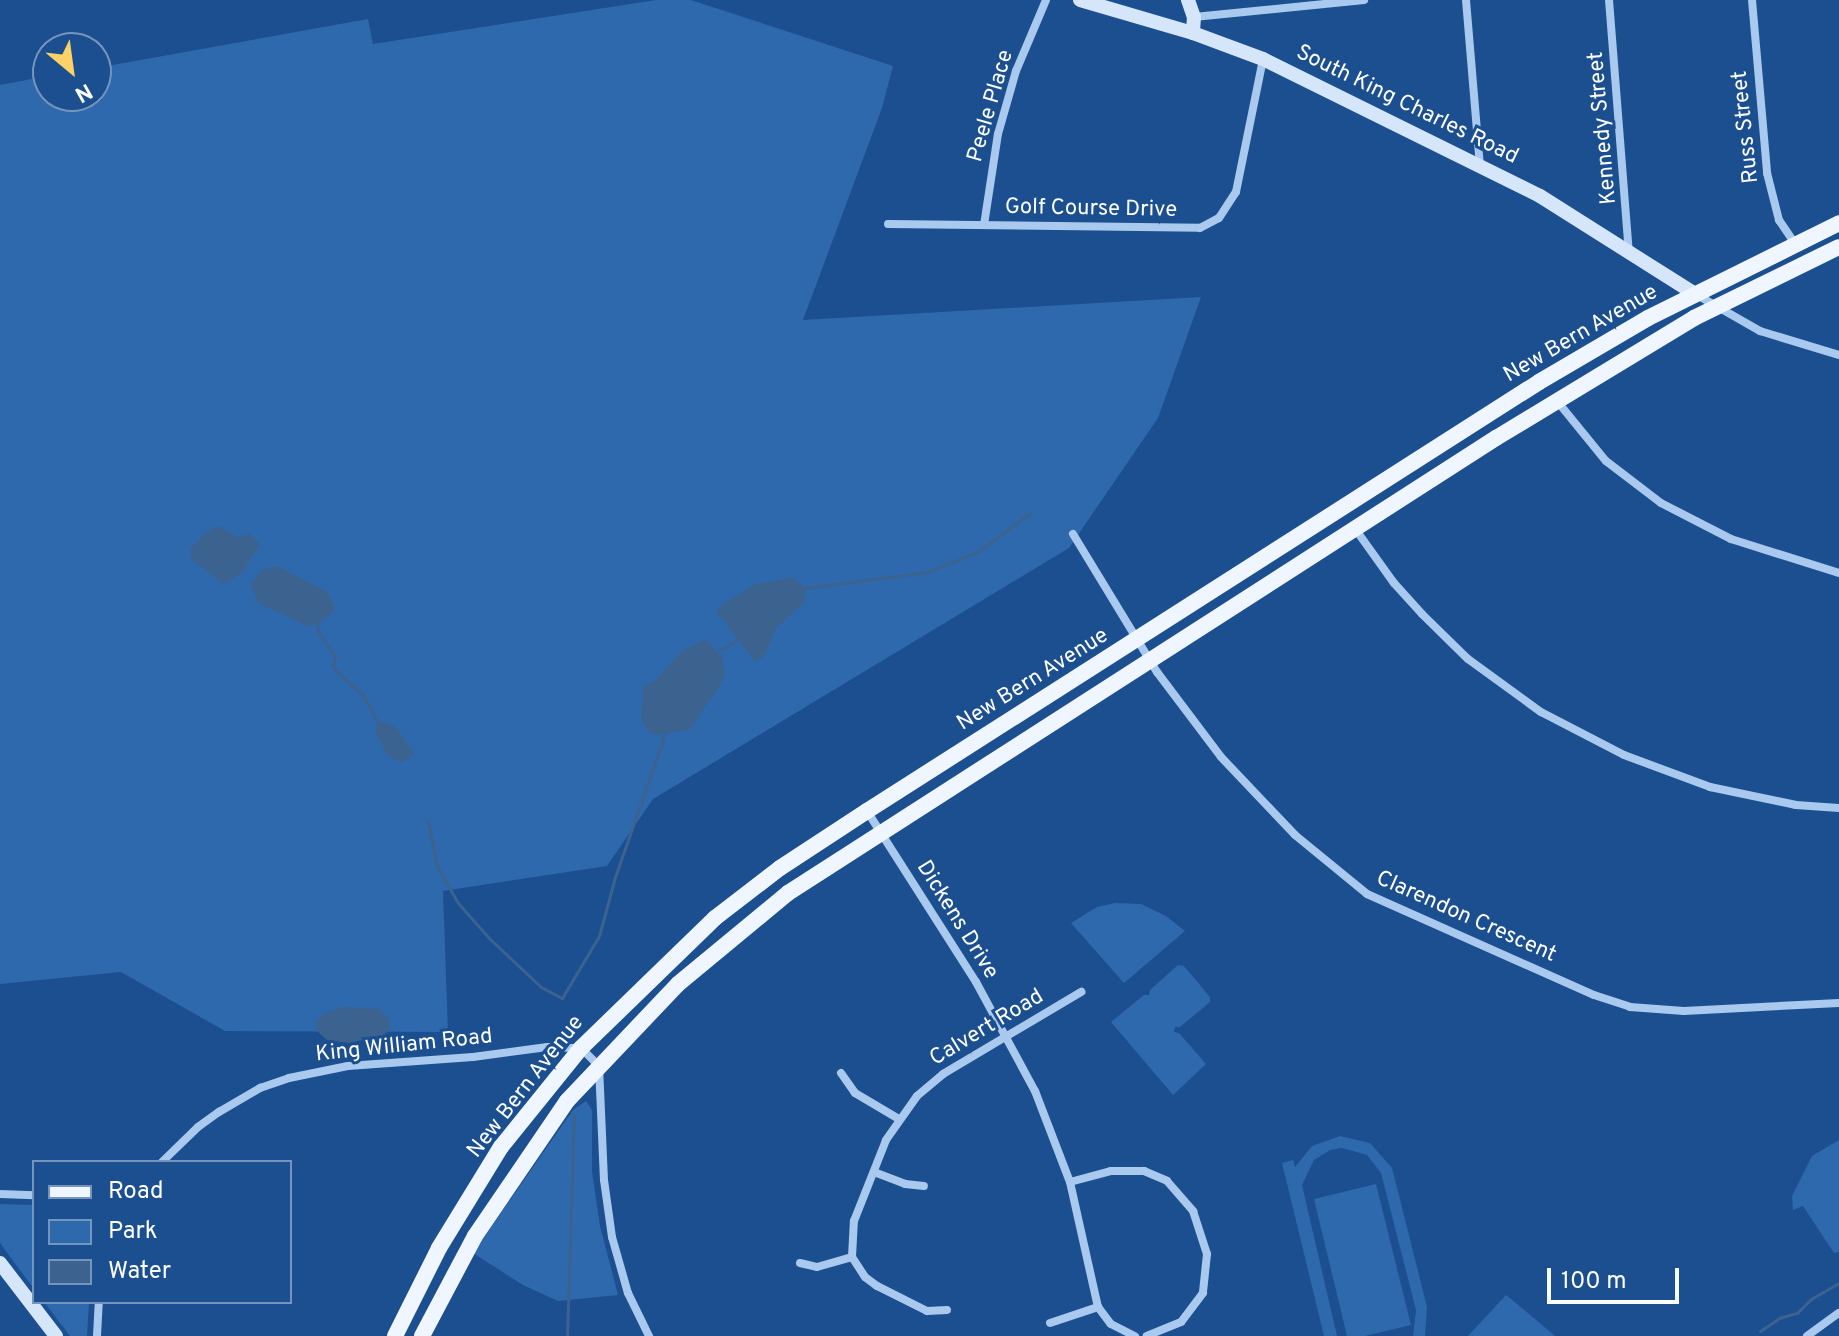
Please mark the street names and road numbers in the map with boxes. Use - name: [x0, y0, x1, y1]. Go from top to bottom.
- street label: South King Charles Road: [1292, 40, 1522, 170]
- street label: Peele Place: [962, 47, 1020, 165]
- street label: Kennedy Street: [1583, 50, 1623, 206]
- street label: Russ Street: [1727, 69, 1765, 185]
- street label: Golf Course Drive: [1005, 194, 1177, 224]
- street label: New Bern Avenue: [1499, 279, 1663, 389]
- street label: New Bern Avenue: [952, 623, 1114, 737]
- street label: Dickens Drive: [910, 856, 1004, 984]
- street label: Clarendon Crescent: [1372, 865, 1560, 969]
- street label: Calvert Road: [925, 984, 1049, 1072]
- street label: New Bern Avenue: [462, 1010, 590, 1164]
- street label: King William Road: [314, 1024, 494, 1068]

